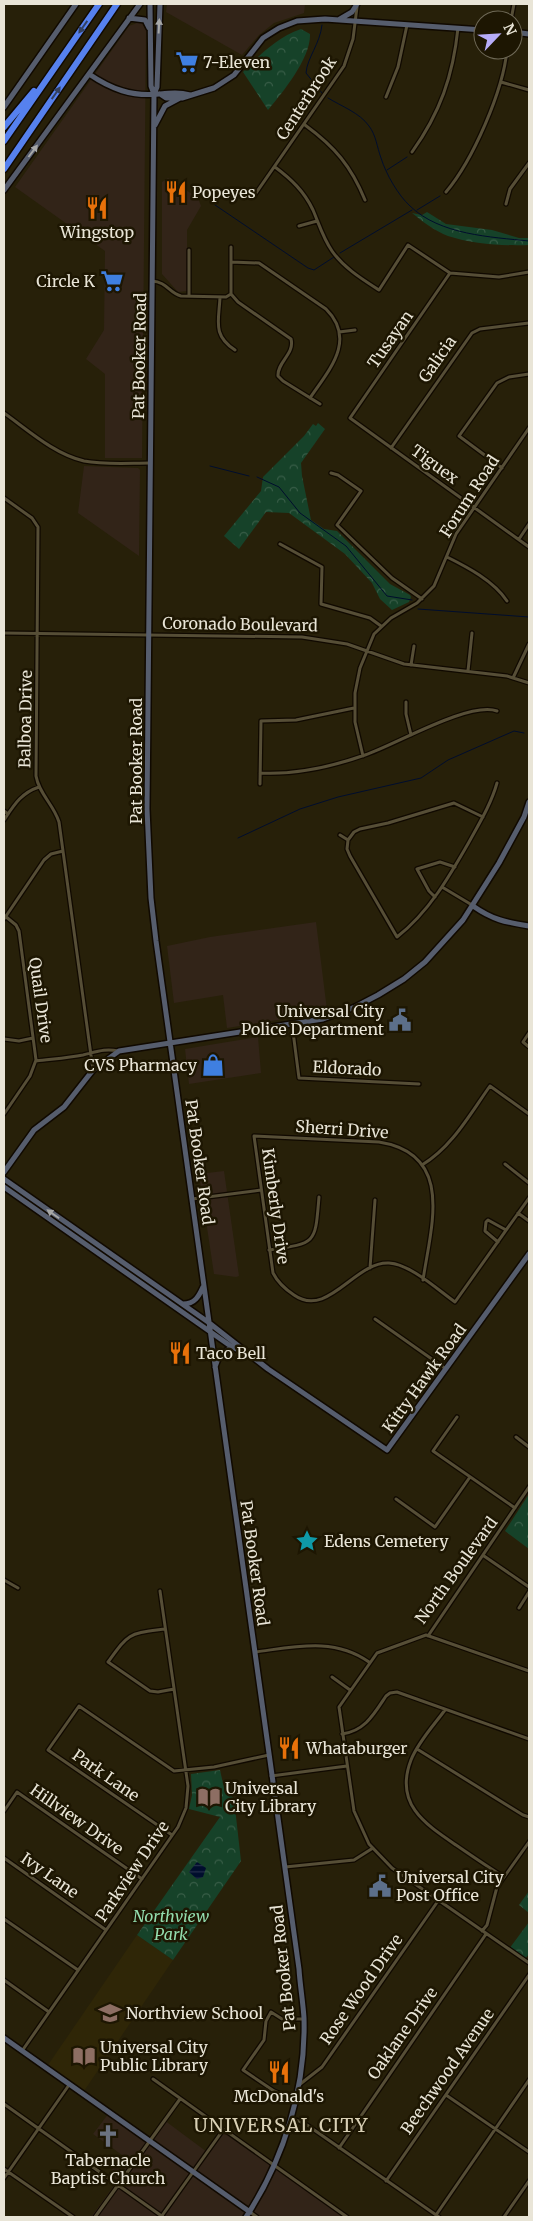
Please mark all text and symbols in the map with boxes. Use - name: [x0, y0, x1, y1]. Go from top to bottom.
- north arrow: [473, 10, 523, 60]
- one-way arrow: [155, 17, 163, 33]
- one-way arrow: [78, 20, 88, 34]
- text: N: [499, 21, 520, 38]
- supermarket icon: 7-Eleven: [174, 49, 200, 75]
- place label: 7-Eleven: [203, 52, 271, 72]
- street label: Centerbrook: [272, 52, 341, 143]
- one-way arrow: [51, 86, 61, 100]
- one-way arrow: [27, 145, 38, 158]
- restaurant icon: Popeyes: [163, 179, 189, 205]
- place label: Popeyes: [192, 182, 256, 202]
- restaurant icon: Wingstop: [84, 195, 110, 221]
- place label: Wingstop: [59, 222, 134, 242]
- supermarket icon: Circle K: [99, 268, 125, 294]
- place label: Circle K: [36, 271, 95, 291]
- street label: Pat Booker Road: [128, 292, 150, 419]
- street label: Tusayan: [363, 306, 417, 372]
- street label: Galicia: [414, 332, 460, 386]
- street label: Tiguex: [407, 440, 463, 488]
- street label: Forum Road: [435, 451, 503, 541]
- street label: Coronado Boulevard: [162, 613, 318, 635]
- street label: Balboa Drive: [14, 670, 36, 768]
- street label: Pat Booker Road: [126, 697, 146, 824]
- street label: Quail Drive: [25, 956, 57, 1044]
- place label: Universal City Police Department: [241, 1001, 385, 1039]
- public building icon: Universal City Police Department: [387, 1007, 413, 1033]
- shop icon: CVS Pharmacy: [200, 1052, 226, 1078]
- place label: CVS Pharmacy: [84, 1055, 198, 1075]
- street label: Eldorado: [312, 1056, 382, 1080]
- street label: Pat Booker Road: [181, 1098, 219, 1226]
- street label: Sherri Drive: [295, 1116, 389, 1142]
- street label: Kimberly Drive: [258, 1147, 294, 1265]
- one-way arrow: [46, 1209, 60, 1219]
- street label: Kitty Hawk Road: [378, 1319, 470, 1436]
- restaurant icon: Taco Bell: [167, 1340, 193, 1366]
- place label: Taco Bell: [196, 1343, 266, 1363]
- street label: Pat Booker Road: [236, 1499, 274, 1627]
- street label: North Boulevard: [411, 1512, 502, 1627]
- place icon: Edens Cemetery: [294, 1528, 320, 1554]
- place label: Edens Cemetery: [324, 1531, 449, 1551]
- restaurant icon: Whataburger: [276, 1735, 302, 1761]
- place label: Whataburger: [305, 1738, 408, 1758]
- street label: Park Lane: [69, 1745, 143, 1805]
- place label: Universal City Library: [225, 1778, 317, 1816]
- street label: Hillview Drive: [27, 1779, 127, 1859]
- library icon: Universal City Library: [196, 1784, 222, 1810]
- street label: Parkview Drive: [91, 1817, 173, 1925]
- street label: Ivy Lane: [17, 1848, 83, 1902]
- place label: Universal City Post Office: [396, 1867, 504, 1905]
- public building icon: Universal City Post Office: [367, 1873, 393, 1899]
- street label: Pat Booker Road: [266, 1904, 300, 2032]
- park label: Northview Park: [133, 1906, 209, 1944]
- street label: Rose Wood Drive: [316, 1930, 406, 2048]
- street label: Oaklane Drive: [363, 1983, 441, 2083]
- school or university icon: Northview School: [97, 2000, 123, 2026]
- place label: Northview School: [126, 2003, 263, 2023]
- street label: Beechwood Avenue: [396, 2004, 498, 2138]
- place label: Universal City Public Library: [100, 2037, 209, 2075]
- library icon: Universal City Public Library: [71, 2043, 97, 2069]
- restaurant icon: McDonald's: [266, 2059, 292, 2085]
- place label: McDonald's: [234, 2086, 324, 2106]
- district label: UNIVERSAL CITY: [194, 2113, 368, 2137]
- church icon: Tabernacle Baptist Church: [95, 2123, 121, 2149]
- place label: Tabernacle Baptist Church: [51, 2150, 166, 2188]

